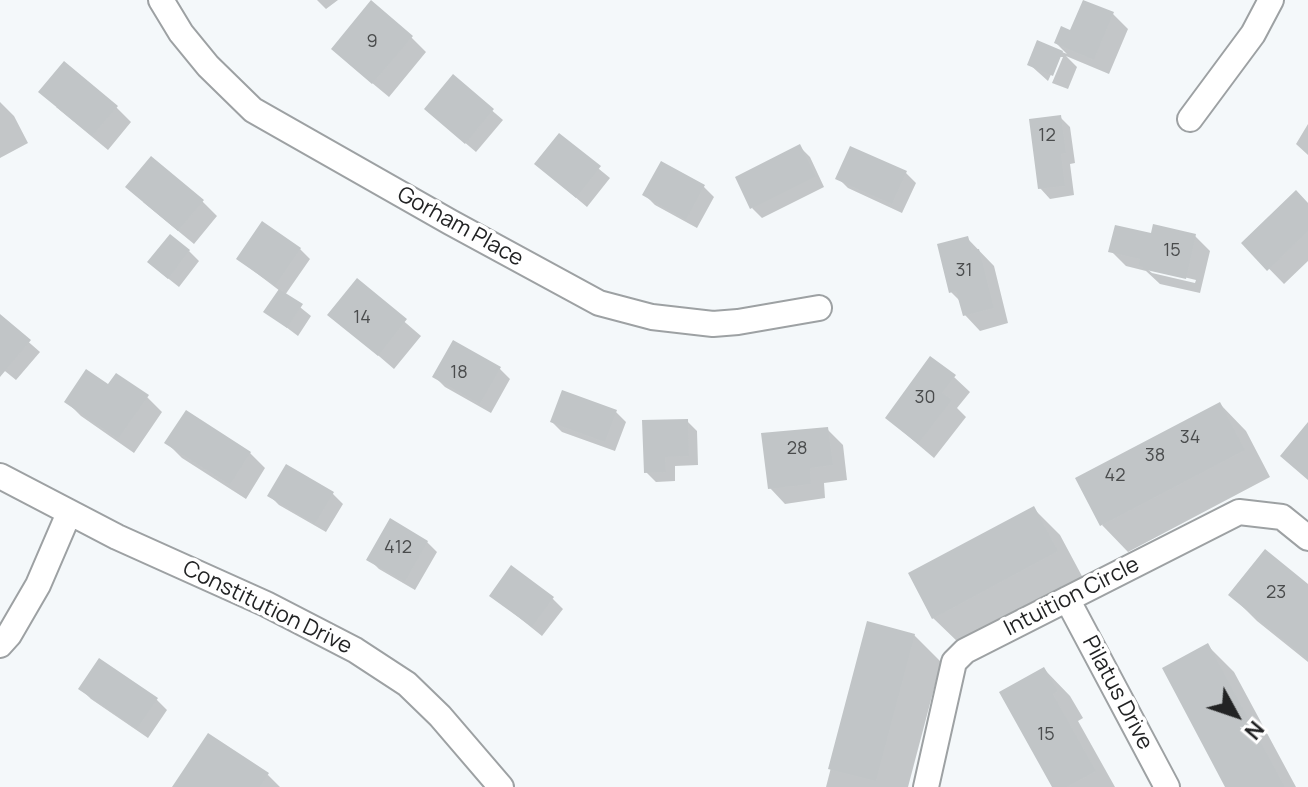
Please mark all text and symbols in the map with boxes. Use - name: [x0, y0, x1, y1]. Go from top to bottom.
- house number: 9: [366, 31, 378, 53]
- house number: 12: [1038, 125, 1056, 147]
- street label: Gorham Place: [392, 181, 528, 273]
- house number: 15: [1163, 240, 1181, 262]
- house number: 31: [956, 260, 972, 282]
- house number: 14: [353, 307, 371, 329]
- house number: 18: [450, 362, 468, 384]
- house number: 30: [915, 387, 935, 409]
- house number: 34: [1180, 427, 1200, 449]
- house number: 28: [787, 438, 807, 460]
- house number: 38: [1145, 445, 1165, 467]
- house number: 42: [1105, 465, 1125, 487]
- house number: 412: [384, 537, 412, 559]
- street label: Intuition Circle: [1000, 552, 1144, 642]
- street label: Constitution Drive: [178, 556, 356, 660]
- house number: 23: [1266, 582, 1286, 604]
- street label: Pilatus Drive: [1076, 632, 1158, 754]
- north arrow: [1196, 675, 1276, 755]
- text: N: [1238, 715, 1271, 746]
- house number: 15: [1037, 724, 1055, 746]

